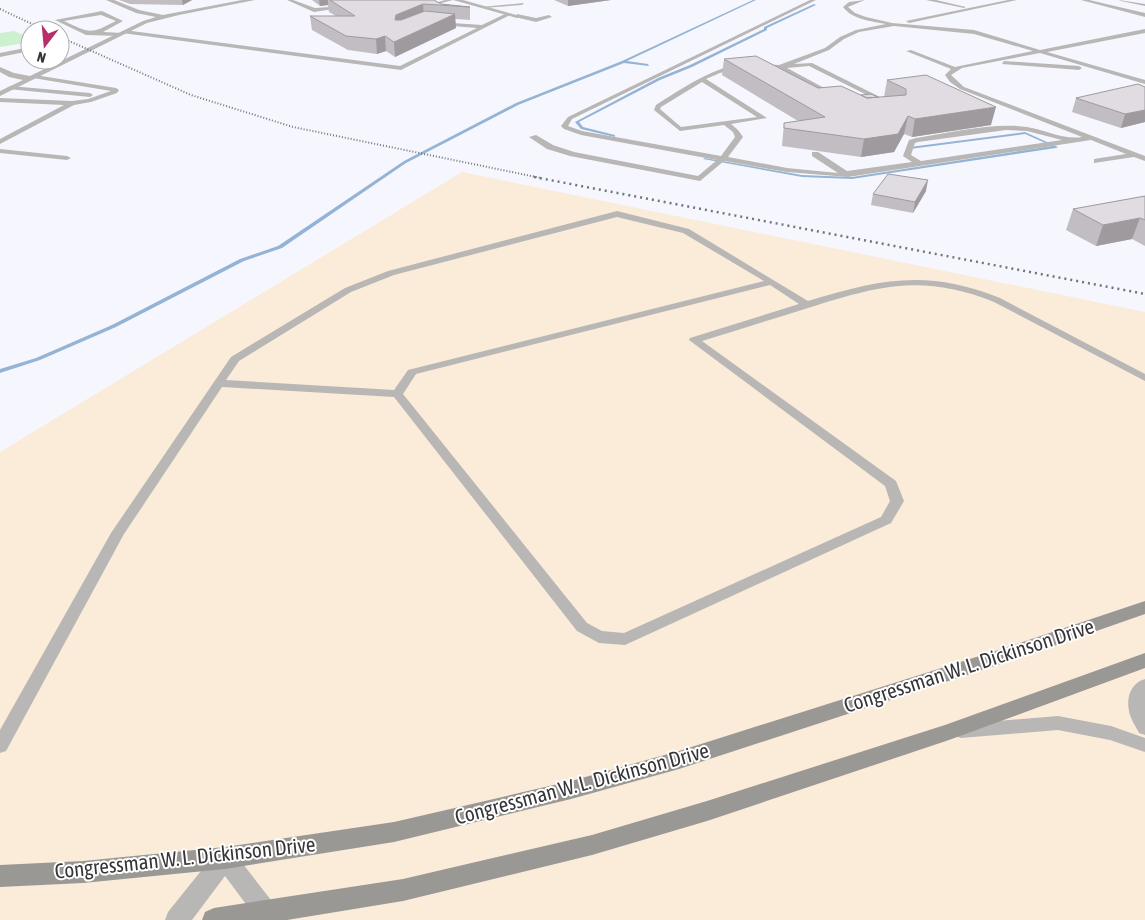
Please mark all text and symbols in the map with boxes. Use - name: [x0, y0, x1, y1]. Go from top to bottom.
- north arrow: [20, 20, 70, 70]
- text: N: [35, 49, 48, 66]
- street label: Congressman W. L. Dickinson Drive: [840, 613, 1097, 717]
- street label: Congressman W. L. Dickinson Drive: [452, 738, 711, 829]
- street label: Congressman W. L. Dickinson Drive: [53, 831, 316, 883]

